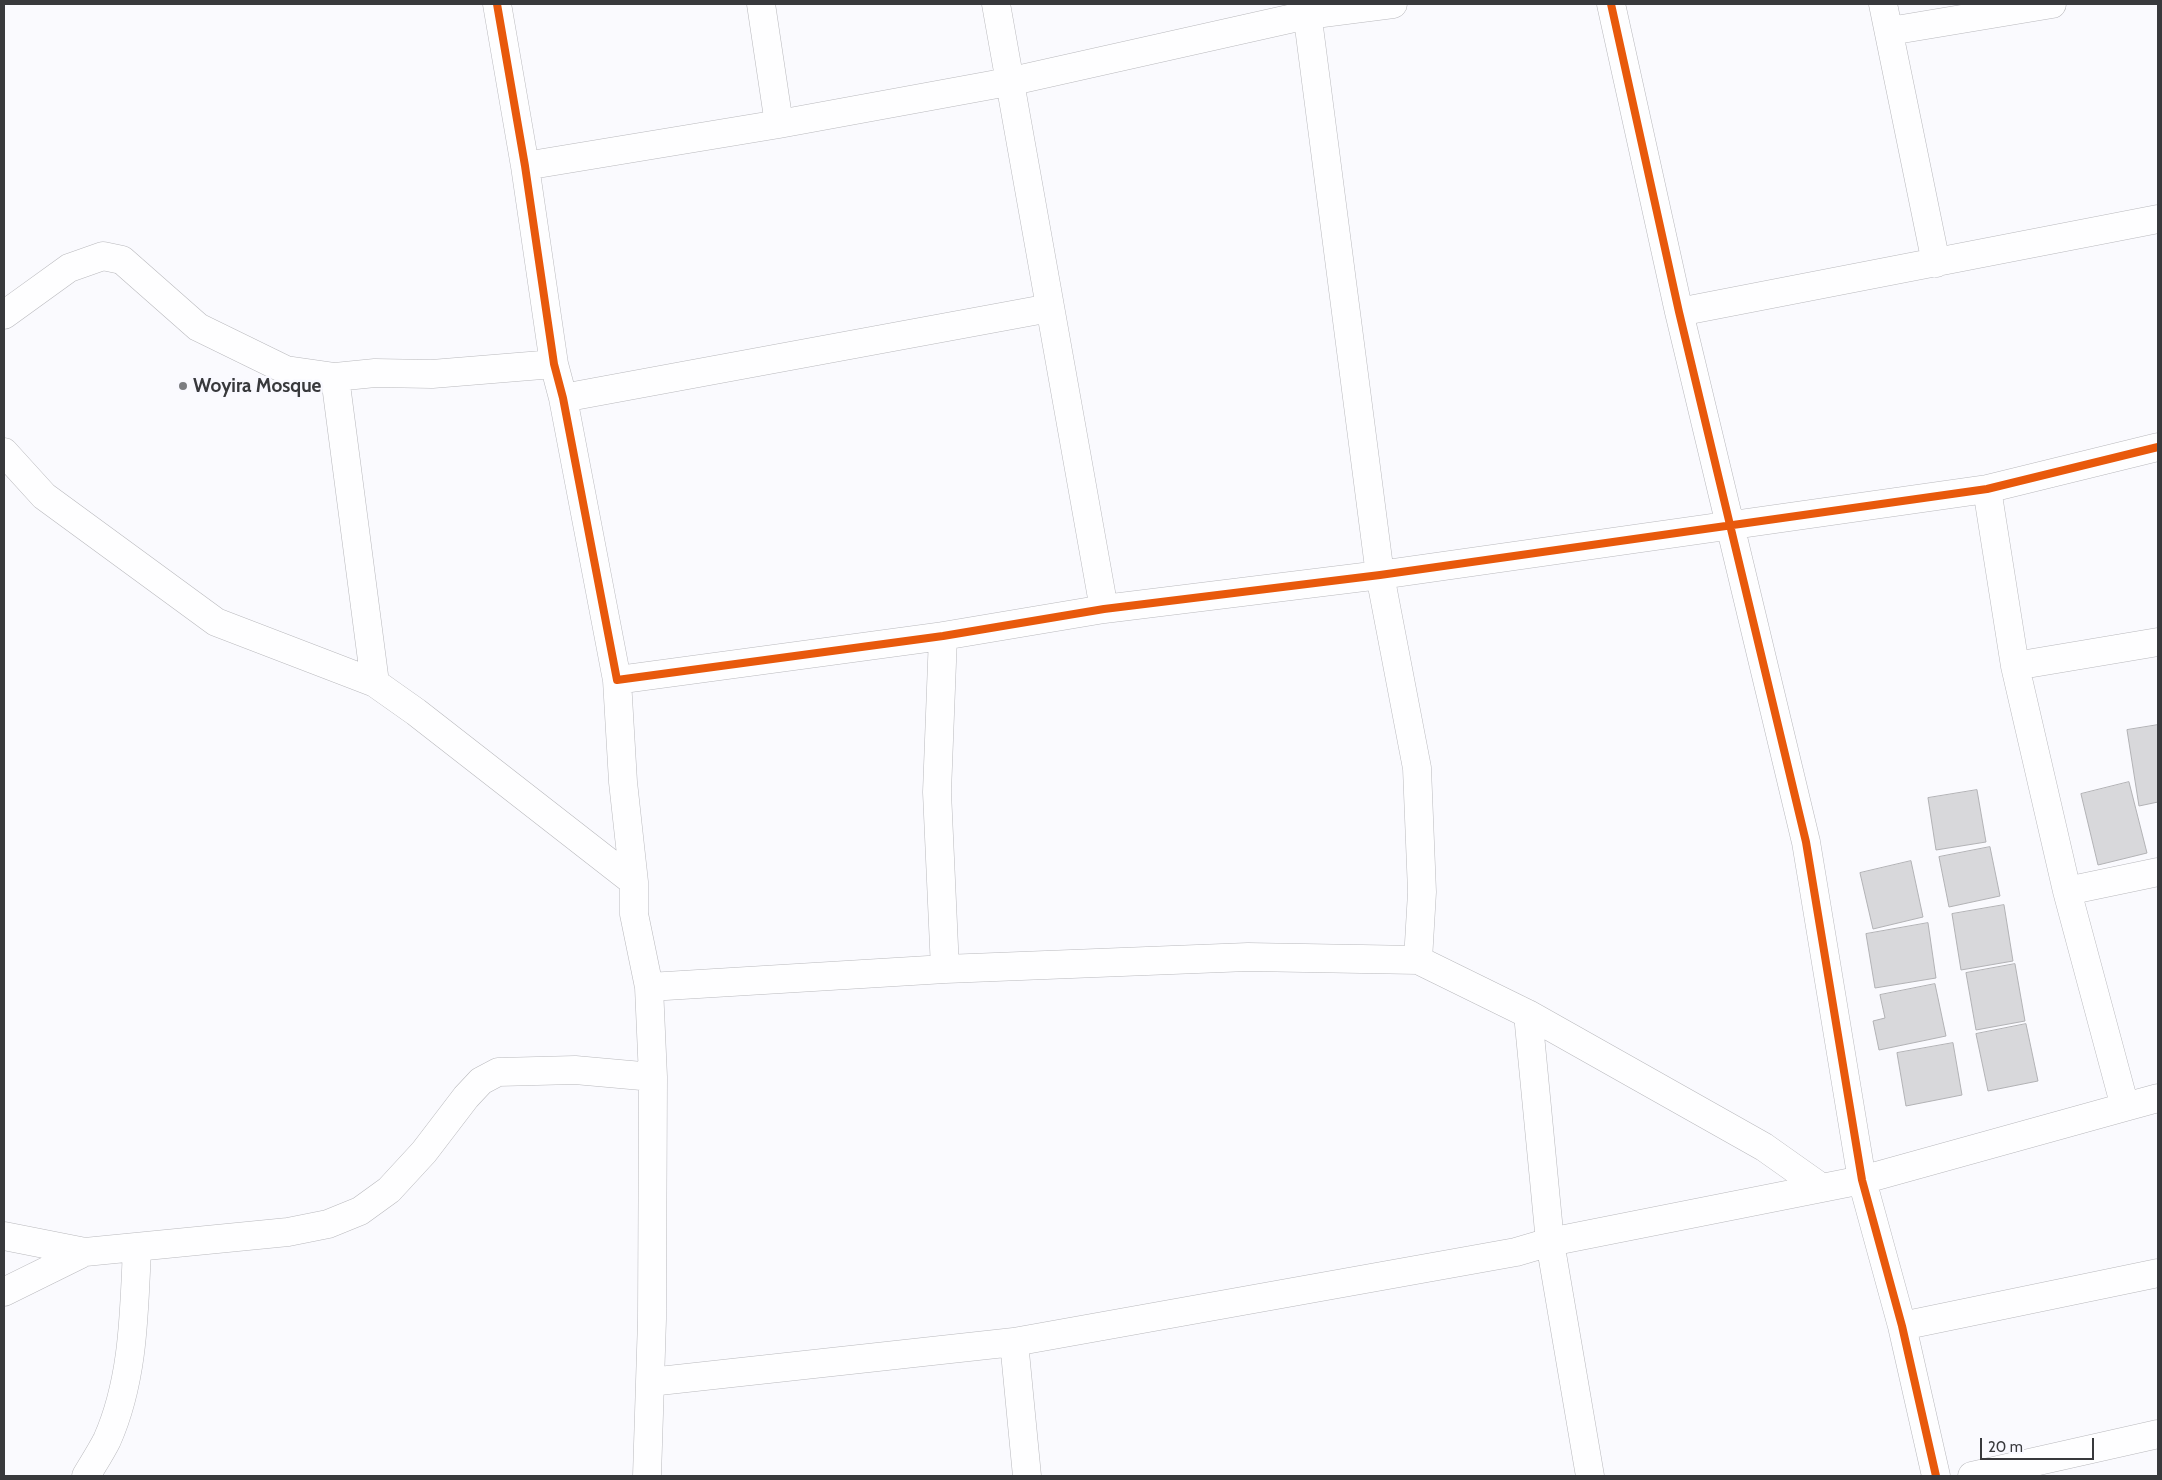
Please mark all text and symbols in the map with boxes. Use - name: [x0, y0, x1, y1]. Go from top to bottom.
- place label: Woyira Mosque: [193, 375, 321, 397]
- marker: Woyira Mosque: [177, 380, 189, 392]
- scale bar: [1982, 1428, 2096, 1460]
- text: 20 m: [1988, 1438, 2023, 1456]

